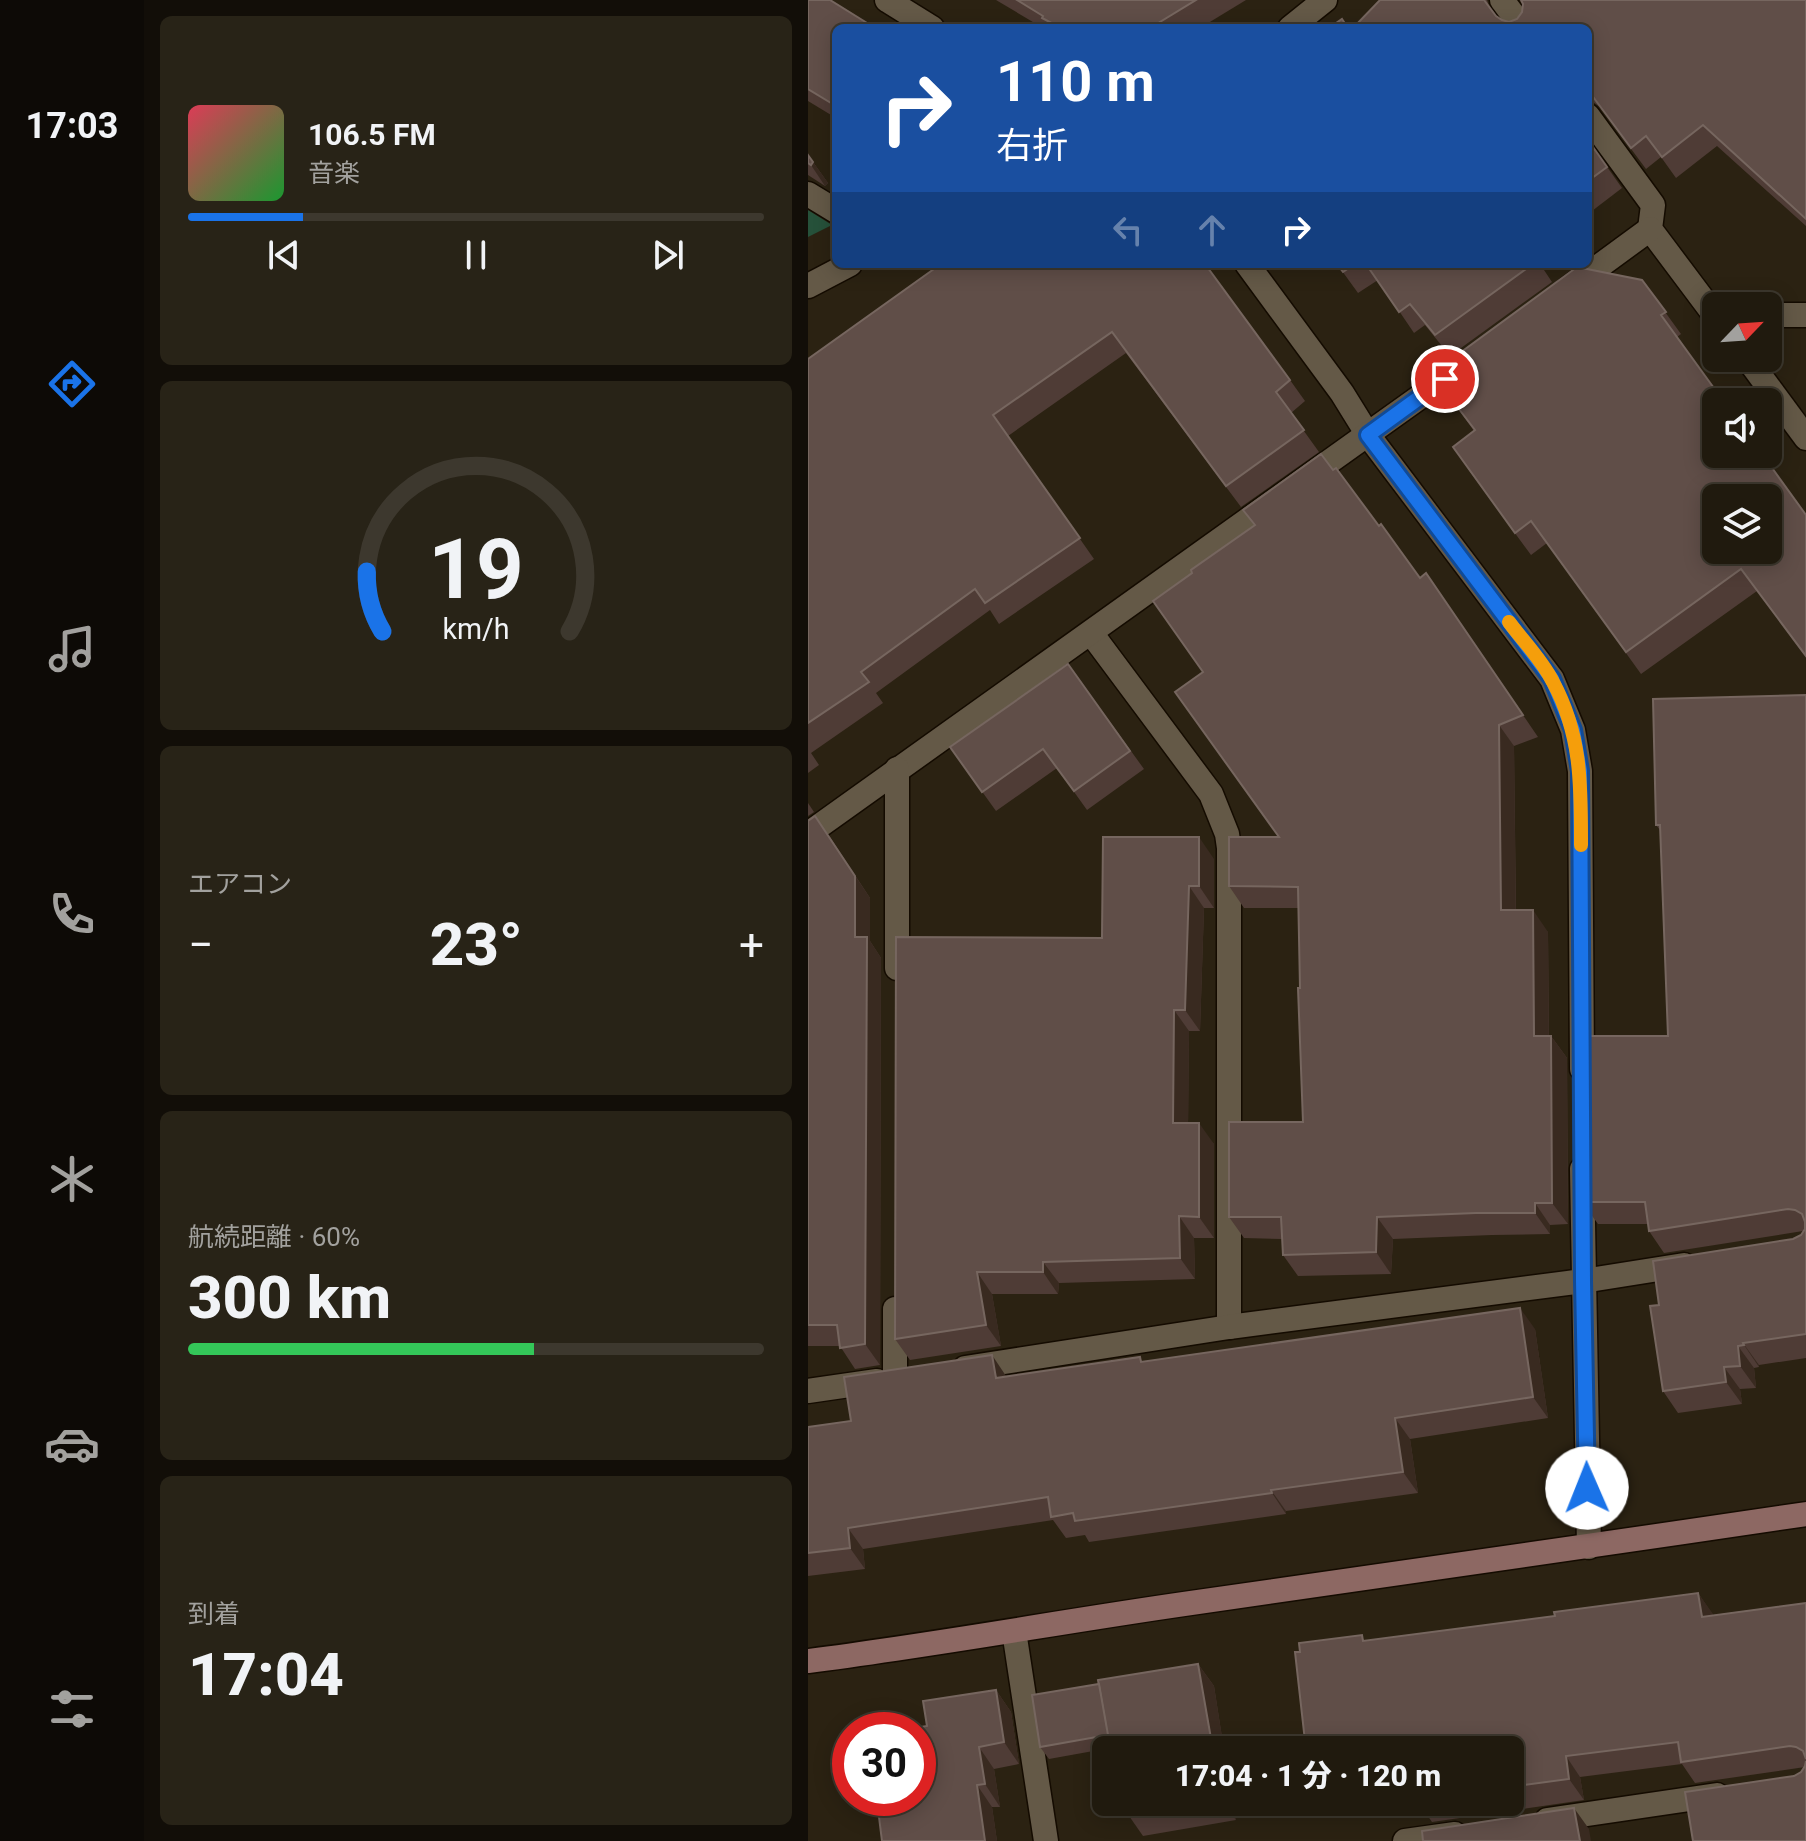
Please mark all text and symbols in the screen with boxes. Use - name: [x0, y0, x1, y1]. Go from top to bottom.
- text: 110 m: [996, 49, 1155, 115]
- icon: right: [864, 56, 968, 160]
- text: 17:03: [26, 105, 118, 147]
- text: 106.5 FM: [308, 117, 436, 152]
- text: 右折: [996, 125, 1068, 167]
- text: 音楽: [308, 158, 360, 188]
- icon: left: [1106, 208, 1150, 252]
- icon: ahead: [1190, 208, 1234, 252]
- icon: right: [1274, 208, 1318, 252]
- icon: previous: [262, 233, 306, 277]
- icon: pause: [454, 233, 498, 277]
- icon: next: [646, 233, 690, 277]
- north arrow: [1702, 292, 1782, 372]
- map controls: [1702, 292, 1782, 564]
- pin: [1411, 345, 1479, 413]
- icon: directions: [44, 356, 100, 412]
- icon: arrive: [1423, 357, 1467, 401]
- button: sound: [1702, 388, 1782, 468]
- button: layers: [1702, 484, 1782, 564]
- text: 19: [428, 520, 524, 617]
- text: km/h: [442, 612, 510, 646]
- icon: music: [44, 621, 100, 677]
- text: エアコン: [188, 869, 292, 899]
- icon: phone: [44, 886, 100, 942]
- text: 23°: [430, 909, 523, 980]
- text: −: [188, 919, 213, 971]
- text: +: [739, 919, 764, 971]
- icon: climate: [44, 1151, 100, 1207]
- text: 航続距離 · 60%: [188, 1222, 360, 1252]
- text: 300 km: [188, 1262, 391, 1333]
- icon: car: [44, 1416, 100, 1472]
- position arrow: [1545, 1446, 1629, 1530]
- text: 到着: [188, 1599, 240, 1629]
- text: 17:04: [188, 1639, 344, 1710]
- icon: filters: [44, 1681, 100, 1737]
- speed limit sign: 30: [832, 1712, 936, 1816]
- text: 17:04 · 1 分 · 120 m: [1175, 1758, 1441, 1793]

